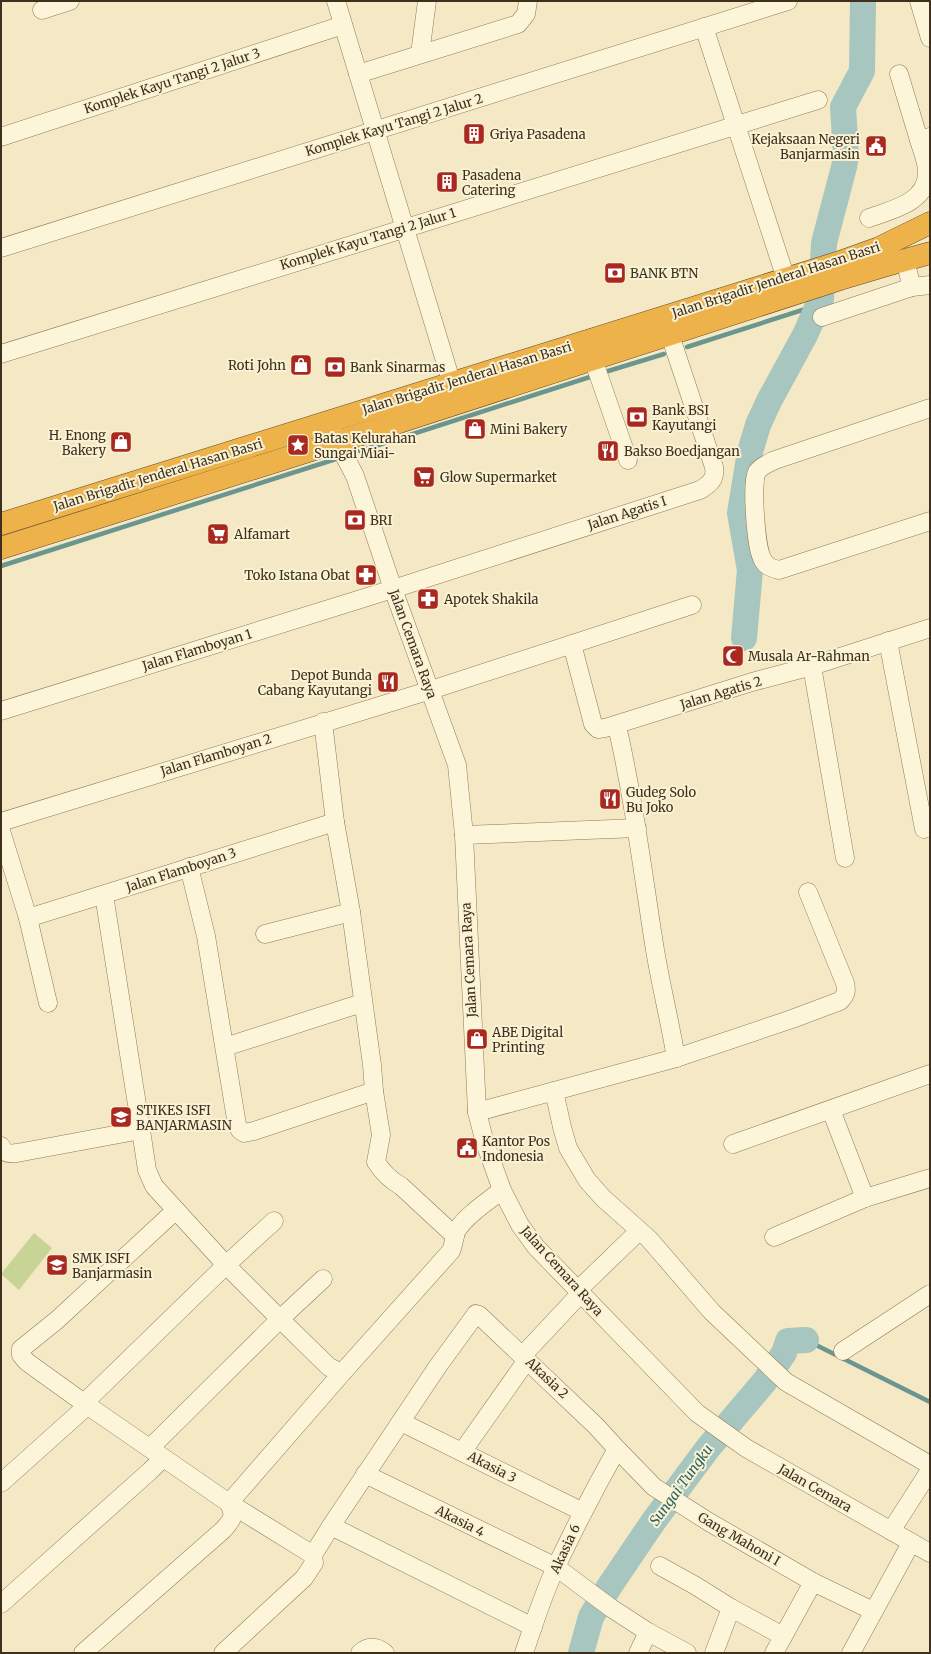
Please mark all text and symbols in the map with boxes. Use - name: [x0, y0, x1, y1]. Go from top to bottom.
- street label: Komplek Kayu Tangi 2 Jalur 3: [82, 44, 262, 118]
- street label: Komplek Kayu Tangi 2 Jalur 2: [303, 90, 485, 160]
- building icon: Griya Pasadena: [461, 121, 487, 147]
- place label: Griya Pasadena: [490, 126, 586, 143]
- place label: Kejaksaan Negeri Banjarmasin: [751, 131, 860, 163]
- public building icon: Kejaksaan Negeri Banjarmasin: [863, 133, 889, 159]
- place label: Pasadena Catering: [462, 167, 521, 199]
- building icon: Pasadena Catering: [434, 169, 460, 195]
- street label: Komplek Kayu Tangi 2 Jalur 1: [278, 204, 458, 274]
- street label: Jalan Brigadir Jenderal Hasan Basri: [669, 238, 882, 322]
- bank icon: BANK BTN: [602, 260, 628, 286]
- place label: BANK BTN: [630, 265, 698, 282]
- street label: Jalan Brigadir Jenderal Hasan Basri: [359, 338, 574, 418]
- shop icon: Roti John: [288, 352, 314, 378]
- bank icon: Bank Sinarmas: [322, 354, 348, 380]
- place label: Roti John: [228, 357, 286, 374]
- place label: Bank Sinarmas: [350, 359, 445, 376]
- place label: Bank BSI Kayutangi: [652, 402, 717, 434]
- bank icon: Bank BSI Kayutangi: [624, 404, 650, 430]
- shop icon: Mini Bakery: [462, 416, 488, 442]
- place label: Mini Bakery: [490, 421, 568, 438]
- place label: H. Enong Bakery: [49, 427, 106, 459]
- shop icon: H. Enong Bakery: [108, 429, 134, 455]
- place label: Batas Kelurahan Sungai Miai-: [314, 430, 417, 462]
- place icon: Batas Kelurahan Sungai Miai-: [285, 432, 311, 458]
- street label: Jalan Brigadir Jenderal Hasan Basri: [50, 435, 265, 515]
- restaurant icon: Bakso Boedjangan: [595, 438, 621, 464]
- place label: Bakso Boedjangan: [624, 443, 740, 460]
- supermarket icon: Glow Supermarket: [411, 464, 437, 490]
- place label: Glow Supermarket: [440, 469, 557, 486]
- street label: Jalan Agatis I: [585, 492, 669, 534]
- bank icon: BRI: [342, 507, 368, 533]
- place label: BRI: [370, 512, 393, 529]
- supermarket icon: Alfamart: [205, 521, 231, 547]
- place label: Alfamart: [233, 526, 290, 543]
- pharmacy icon: Toko Istana Obat: [353, 562, 379, 588]
- place label: Toko Istana Obat: [244, 567, 350, 584]
- street label: Jalan Cemara Raya: [385, 586, 441, 701]
- pharmacy icon: Apotek Shakila: [415, 586, 441, 612]
- place label: Apotek Shakila: [443, 591, 538, 608]
- street label: Jalan Flamboyan 1: [139, 625, 254, 675]
- mosque icon: Musala Ar-Rahman: [720, 643, 746, 669]
- place label: Musala Ar-Rahman: [748, 648, 870, 665]
- place label: Depot Bunda Cabang Kayutangi: [258, 667, 372, 699]
- restaurant icon: Depot Bunda Cabang Kayutangi: [375, 669, 401, 695]
- street label: Jalan Agatis 2: [677, 672, 764, 714]
- street label: Jalan Flamboyan 2: [157, 730, 274, 780]
- place label: Gudeg Solo Bu Joko: [626, 784, 697, 816]
- restaurant icon: Gudeg Solo Bu Joko: [597, 786, 623, 812]
- street label: Jalan Flamboyan 3: [123, 844, 238, 896]
- street label: Jalan Cemara Raya: [457, 902, 481, 1019]
- place label: ABE Digital Printing: [491, 1024, 563, 1056]
- shop icon: ABE Digital Printing: [464, 1026, 490, 1052]
- place label: STIKES ISFI BANJARMASIN: [136, 1102, 232, 1134]
- school or university icon: STIKES ISFI BANJARMASIN: [108, 1104, 134, 1130]
- place label: Kantor Pos Indonesia: [482, 1133, 550, 1165]
- public building icon: Kantor Pos Indonesia: [454, 1135, 480, 1161]
- street label: Jalan Cemara Raya: [516, 1222, 607, 1320]
- place label: SMK ISFI Banjarmasin: [72, 1250, 152, 1282]
- school or university icon: SMK ISFI Banjarmasin: [44, 1252, 70, 1278]
- street label: Akasia 2: [521, 1353, 572, 1402]
- water label: Sungai Tungku: [645, 1441, 717, 1529]
- street label: Akasia 3: [464, 1447, 519, 1486]
- street label: Jalan Cemara: [774, 1460, 855, 1516]
- street label: Akasia 4: [432, 1501, 487, 1541]
- street label: Gang Mahoni I: [695, 1509, 783, 1570]
- street label: Akasia 6: [546, 1521, 584, 1577]

